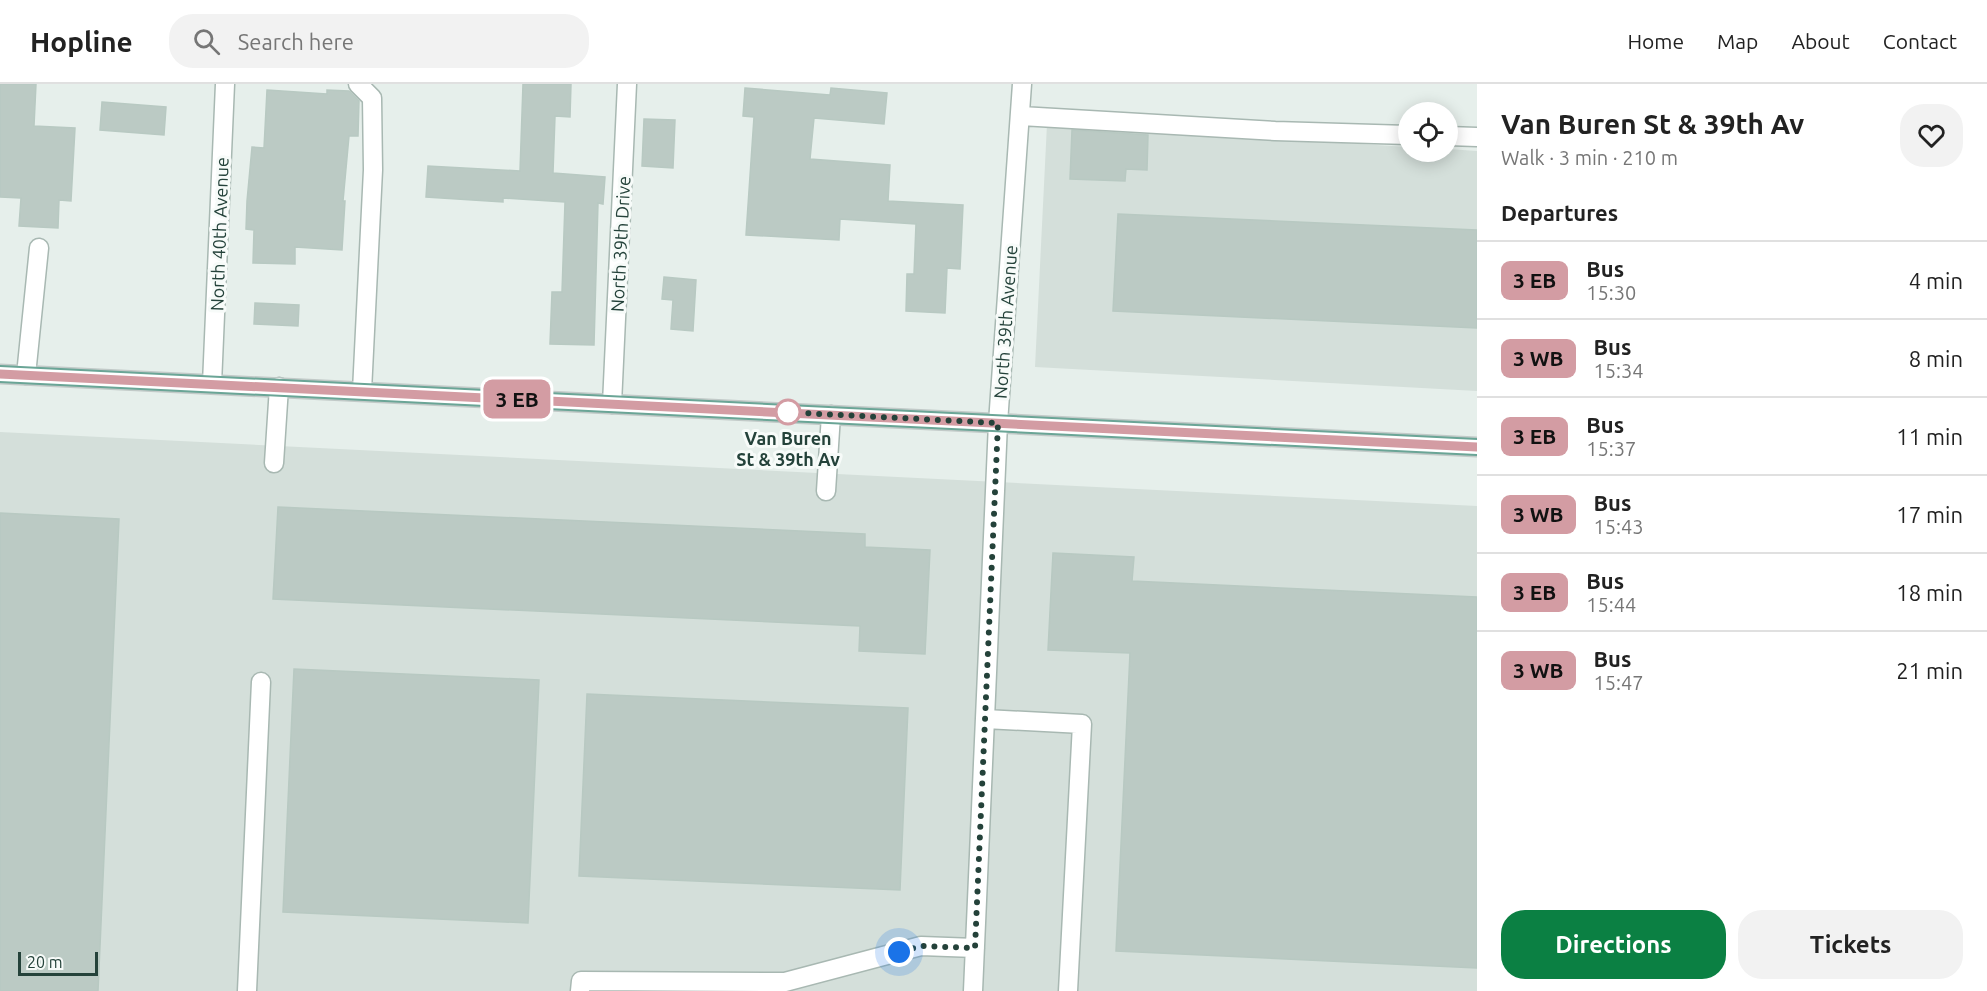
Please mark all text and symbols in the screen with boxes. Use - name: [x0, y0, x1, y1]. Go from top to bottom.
- search box: [169, 14, 589, 68]
- icon: search: [190, 25, 223, 58]
- text: Hopline: [30, 26, 133, 57]
- text: Search here: [238, 29, 354, 54]
- text: Home: [1627, 29, 1684, 53]
- text: Map: [1717, 29, 1758, 53]
- text: About: [1791, 29, 1850, 53]
- text: Contact: [1883, 29, 1957, 53]
- map controls: [1398, 102, 1458, 162]
- button: locate: [1398, 102, 1458, 162]
- button: heart: [1900, 104, 1963, 167]
- text: Van Buren St & 39th Av: [1501, 108, 1804, 139]
- text: Walk · 3 min · 210 m: [1501, 146, 1678, 169]
- street label: North 40th Avenue: [206, 157, 232, 311]
- street label: North 39th Drive: [606, 176, 634, 312]
- text: Departures: [1501, 200, 1618, 225]
- street label: North 39th Avenue: [990, 244, 1020, 400]
- text: Bus: [1586, 256, 1624, 281]
- text: 3 EB: [1513, 268, 1556, 292]
- text: 4 min: [1909, 268, 1963, 293]
- text: 15:30: [1586, 281, 1636, 304]
- text: Bus: [1594, 334, 1631, 359]
- text: 3 WB: [1513, 346, 1564, 370]
- text: 8 min: [1909, 346, 1963, 371]
- text: 15:34: [1594, 359, 1644, 382]
- line badge: 3 EB: [475, 380, 559, 418]
- text: 3 EB: [495, 387, 539, 411]
- marker: Van Buren St & 39th Av: [775, 399, 801, 425]
- text: Bus: [1586, 412, 1624, 437]
- text: 3 EB: [1513, 424, 1556, 448]
- text: 11 min: [1896, 424, 1963, 449]
- place label: Van Buren St & 39th Av: [736, 428, 840, 469]
- text: 15:37: [1586, 437, 1636, 460]
- text: Bus: [1594, 490, 1631, 515]
- text: 3 WB: [1513, 502, 1564, 526]
- text: 17 min: [1896, 502, 1963, 527]
- text: 15:43: [1594, 515, 1644, 538]
- text: Bus: [1586, 568, 1624, 593]
- text: 3 EB: [1513, 580, 1556, 604]
- text: 18 min: [1896, 580, 1963, 605]
- text: 15:44: [1586, 593, 1636, 616]
- text: Bus: [1594, 646, 1631, 671]
- text: 3 WB: [1513, 658, 1564, 682]
- text: 21 min: [1896, 658, 1963, 683]
- text: 15:47: [1594, 671, 1644, 694]
- button: Directions: [1501, 910, 1726, 979]
- button: Tickets: [1738, 910, 1963, 979]
- your location: [884, 937, 914, 967]
- scale bar: [18, 949, 98, 976]
- text: 20 m: [27, 953, 63, 971]

